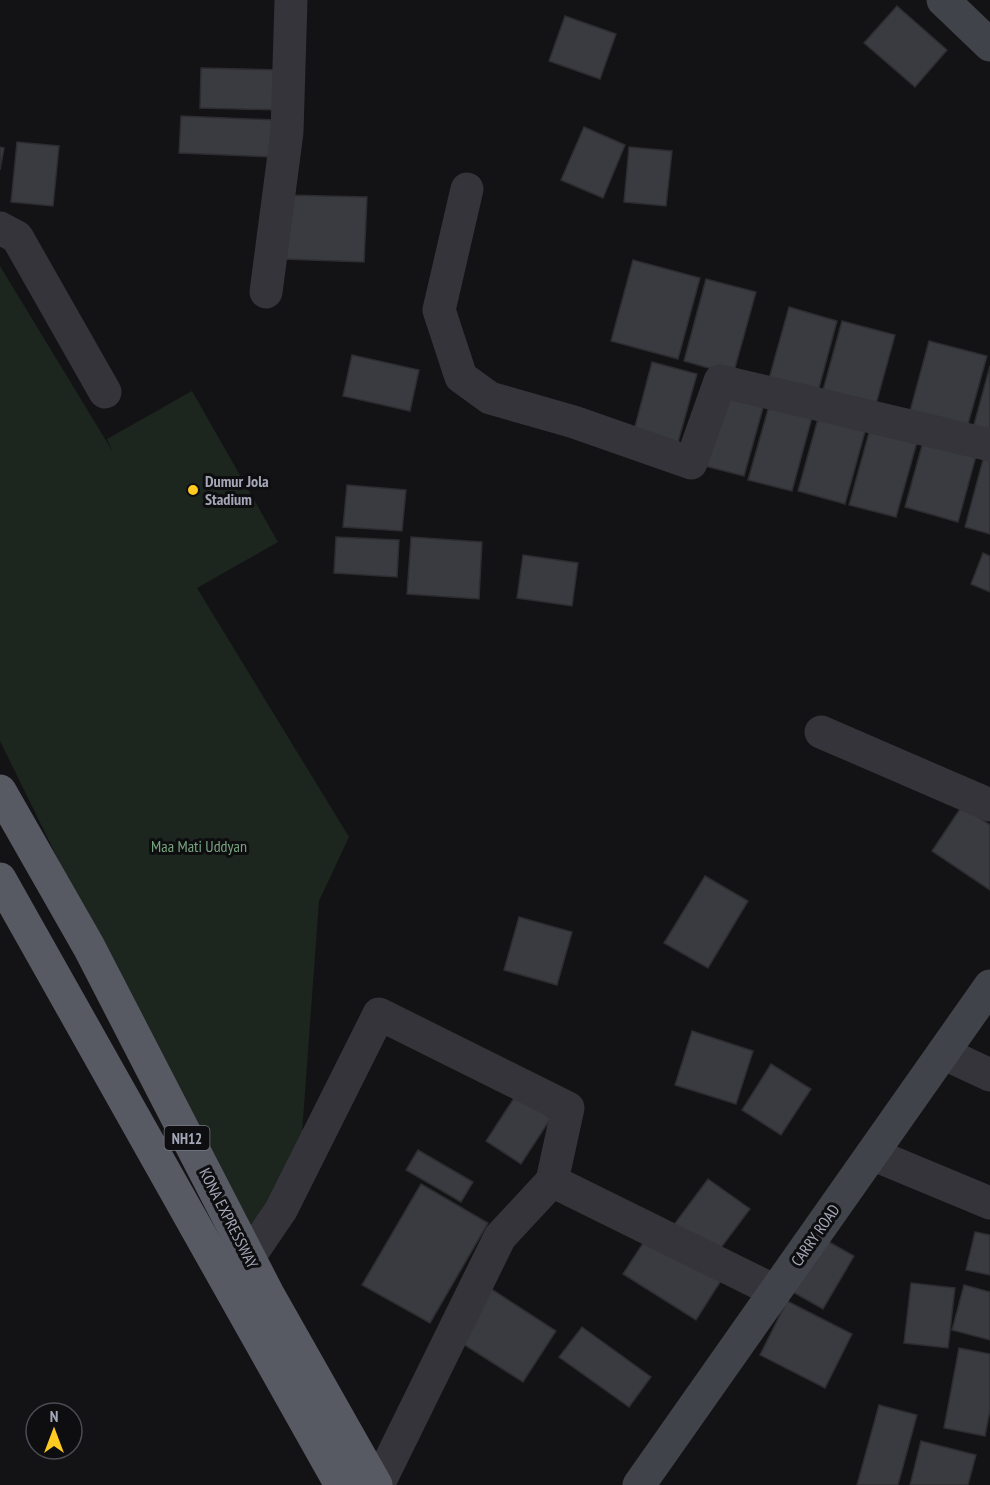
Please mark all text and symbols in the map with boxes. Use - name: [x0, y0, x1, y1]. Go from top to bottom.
- place label: Dumur Jola Stadium: [205, 471, 269, 509]
- marker: Dumur Jola Stadium: [186, 483, 200, 497]
- park label: Maa Mati Uddyan: [151, 836, 247, 856]
- road number: NH12: [164, 1126, 210, 1150]
- street label: KONA EXPRESSWAY: [195, 1164, 263, 1272]
- street label: CARRY ROAD: [786, 1200, 844, 1270]
- north arrow: [24, 1401, 84, 1461]
- text: N: [50, 1406, 58, 1426]

